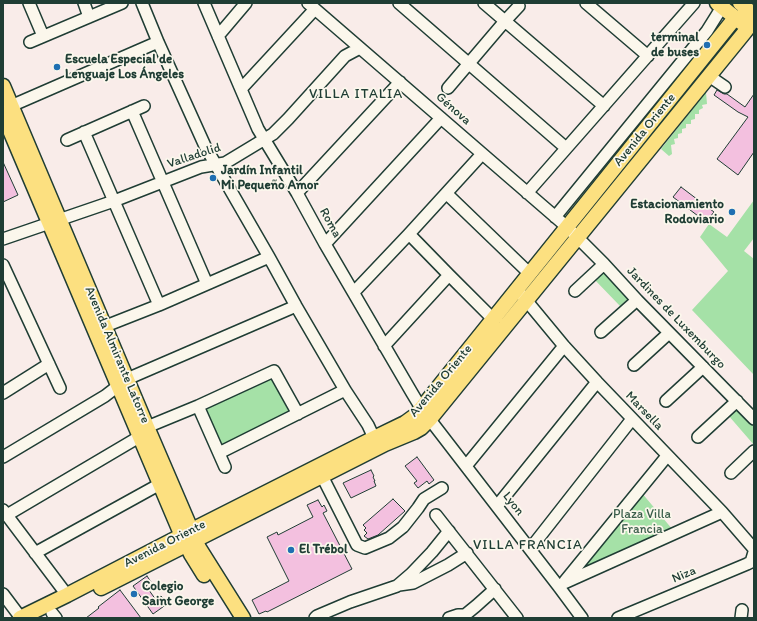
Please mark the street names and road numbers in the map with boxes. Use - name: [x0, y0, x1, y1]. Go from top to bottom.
- street label: Génova: [432, 89, 474, 129]
- street label: Avenida Oriente: [611, 90, 679, 170]
- street label: Valladolid: [165, 140, 223, 172]
- street label: Roma: [315, 205, 345, 241]
- street label: Jardines de Luxemburgo: [623, 264, 729, 372]
- street label: Avenida Almirante Latorre: [81, 284, 153, 426]
- street label: Avenida Oriente: [406, 342, 476, 420]
- street label: Marsella: [622, 388, 666, 434]
- street label: Lyon: [499, 489, 527, 519]
- street label: Avenida Oriente: [122, 517, 208, 571]
- street label: Niza: [670, 563, 698, 587]

